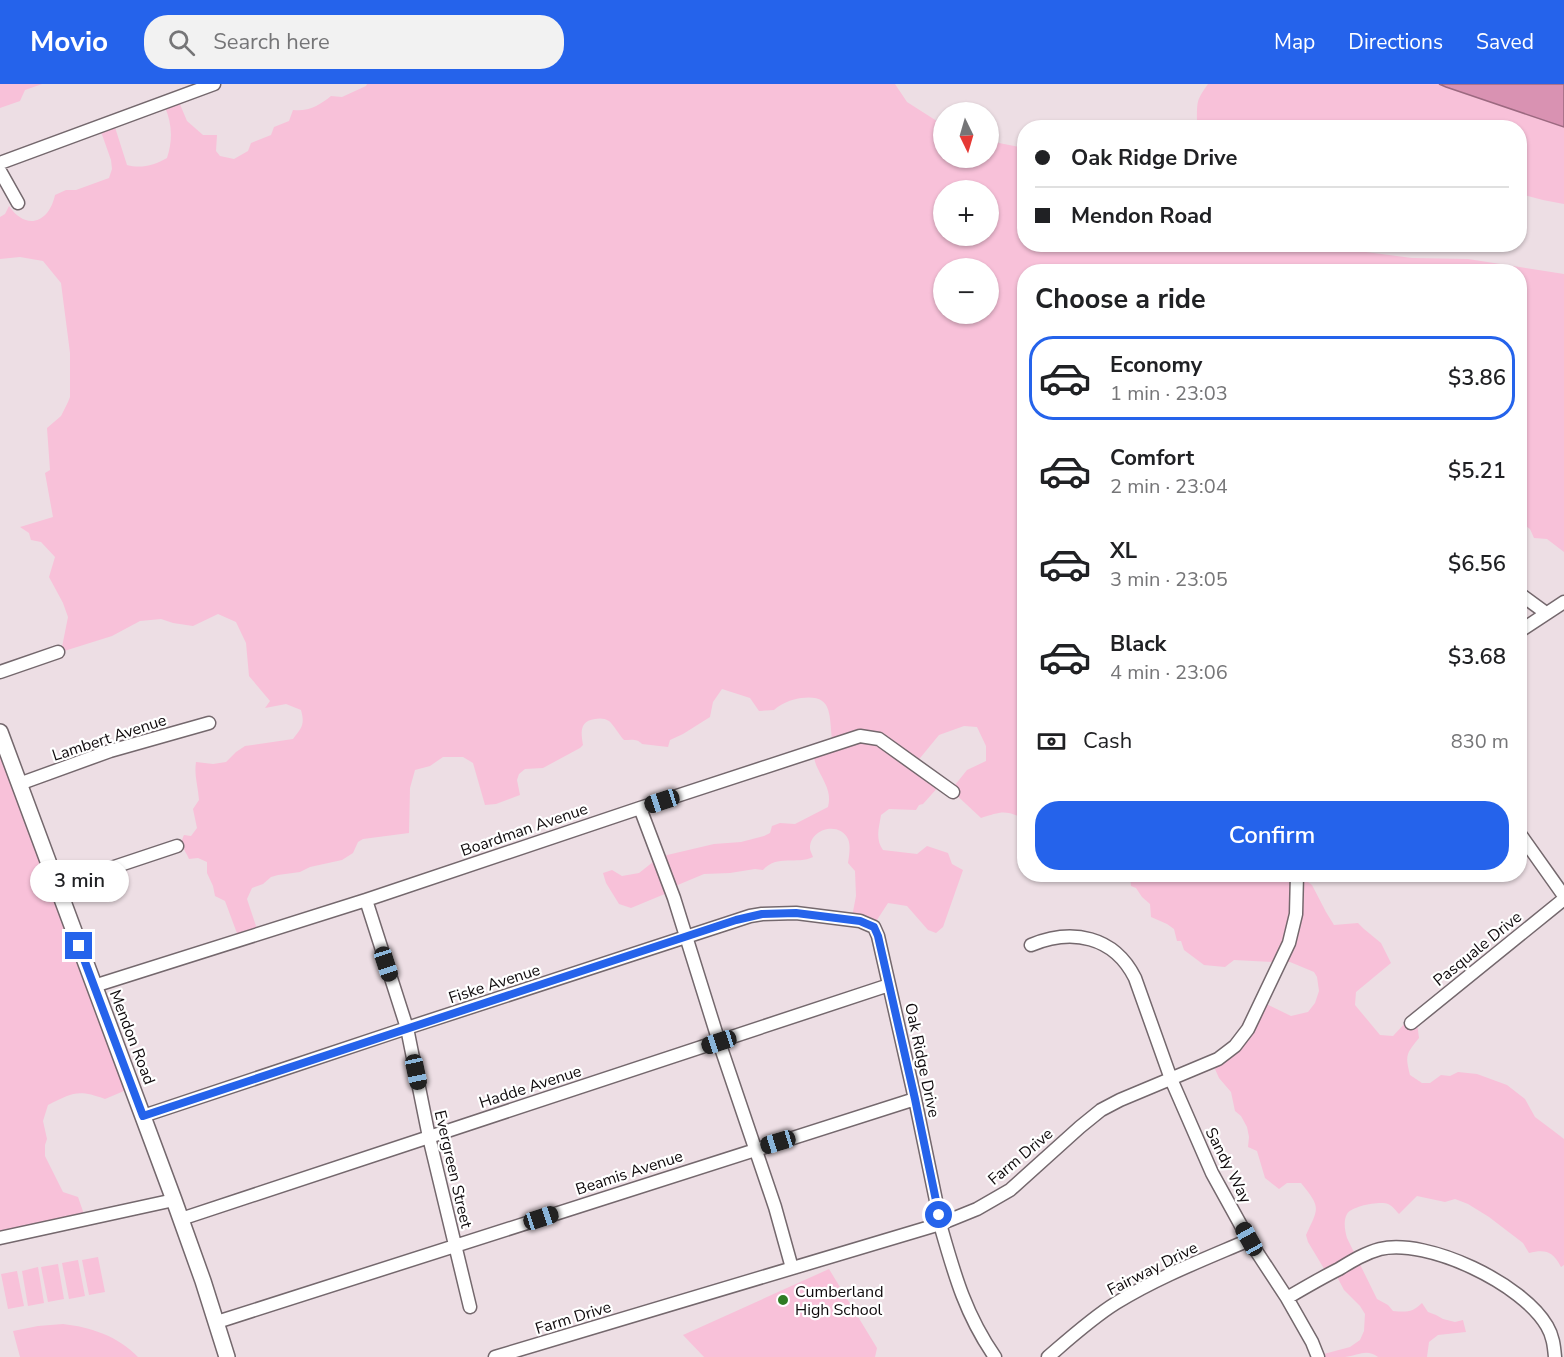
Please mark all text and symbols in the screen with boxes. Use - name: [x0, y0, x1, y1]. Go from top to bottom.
- search box: [144, 15, 564, 69]
- text: Movio: [30, 23, 108, 61]
- icon: search: [165, 26, 198, 59]
- text: Search here: [213, 27, 330, 57]
- text: Map: [1274, 28, 1315, 56]
- text: Directions: [1348, 28, 1443, 56]
- text: Saved: [1476, 28, 1534, 56]
- north arrow: [933, 102, 999, 168]
- map controls: [933, 102, 999, 324]
- text: Oak Ridge Drive: [1071, 143, 1237, 173]
- button: +: [933, 180, 999, 246]
- text: Mendon Road: [1071, 201, 1212, 231]
- button: −: [933, 258, 999, 324]
- text: Choose a ride: [1035, 281, 1206, 318]
- text: Economy: [1110, 350, 1202, 380]
- icon: car: [1038, 351, 1092, 405]
- text: $3.86: [1448, 363, 1506, 393]
- text: 1 min · 23:03: [1110, 380, 1228, 407]
- text: Comfort: [1110, 443, 1194, 473]
- icon: car: [1038, 444, 1092, 498]
- text: $5.21: [1448, 456, 1506, 486]
- text: 2 min · 23:04: [1110, 473, 1228, 500]
- text: XL: [1110, 536, 1137, 566]
- icon: car: [1038, 537, 1092, 591]
- text: $6.56: [1448, 549, 1506, 579]
- text: 3 min · 23:05: [1110, 566, 1228, 593]
- text: Black: [1110, 629, 1166, 659]
- icon: car: [1038, 630, 1092, 684]
- text: $3.68: [1448, 642, 1506, 672]
- text: 4 min · 23:06: [1110, 659, 1228, 686]
- street label: Lambert Avenue: [49, 709, 169, 767]
- icon: cash: [1035, 725, 1068, 758]
- text: Cash: [1083, 726, 1132, 756]
- text: 830 m: [1451, 728, 1509, 755]
- car: [642, 787, 682, 815]
- street label: Boardman Avenue: [458, 798, 591, 862]
- button: Confirm: [1035, 801, 1509, 870]
- callout: 3 min: [29, 859, 128, 901]
- text: 3 min: [54, 867, 105, 894]
- street label: Pasquale Drive: [1429, 906, 1526, 991]
- route end: [65, 932, 92, 959]
- car: [372, 944, 400, 984]
- street label: Fiske Avenue: [446, 959, 543, 1009]
- street label: Mendon Road: [104, 987, 160, 1088]
- street label: Oak Ridge Drive: [899, 1001, 945, 1120]
- car: [699, 1028, 739, 1056]
- car: [403, 1053, 429, 1091]
- street label: Hadde Avenue: [476, 1060, 584, 1114]
- street label: Evergreen Street: [429, 1108, 477, 1231]
- street label: Farm Drive: [984, 1123, 1058, 1190]
- street label: Sandy Way: [1200, 1124, 1257, 1208]
- car: [758, 1128, 798, 1156]
- street label: Beamis Avenue: [573, 1145, 686, 1201]
- route start: [925, 1201, 952, 1228]
- car: [521, 1204, 561, 1232]
- car: [1232, 1219, 1266, 1259]
- street label: Fairway Drive: [1103, 1237, 1201, 1301]
- place label: Cumberland High School: [795, 1281, 883, 1321]
- marker: Cumberland High School: [776, 1293, 790, 1307]
- street label: Farm Drive: [533, 1296, 614, 1340]

